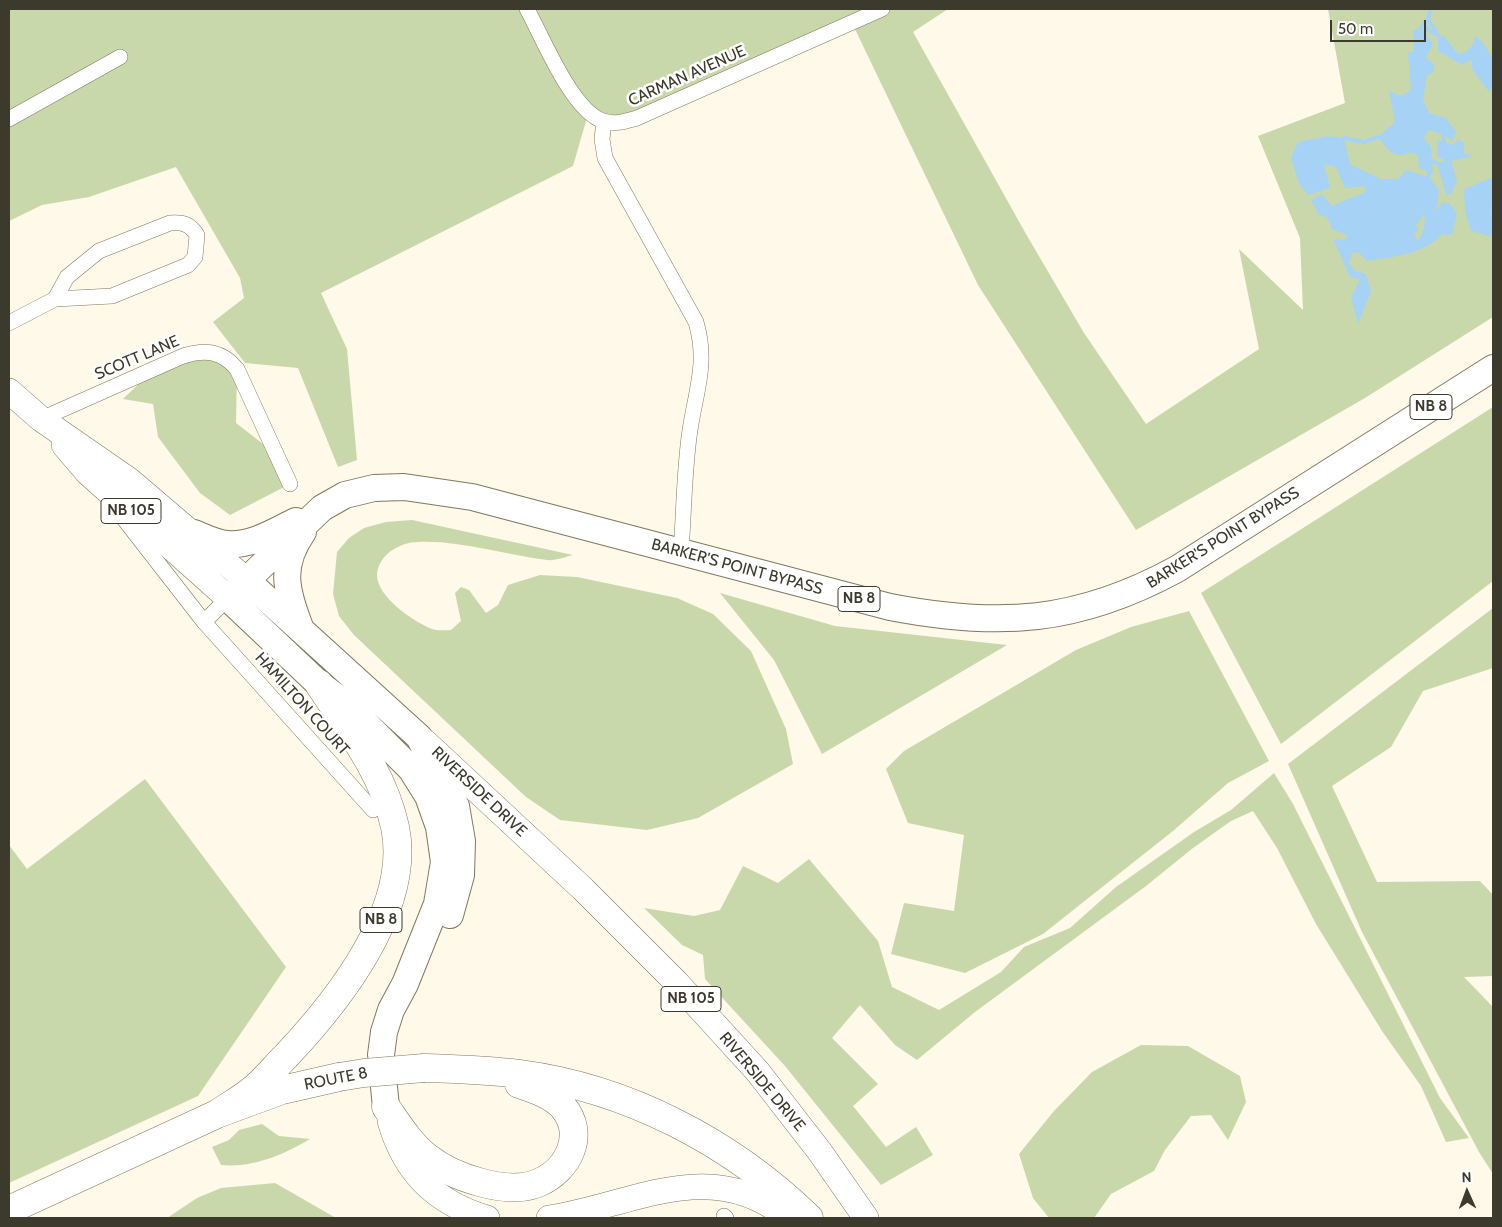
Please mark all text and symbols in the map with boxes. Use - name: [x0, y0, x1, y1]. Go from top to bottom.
- scale bar: [1332, 10, 1428, 42]
- text: 50 m: [1338, 20, 1373, 38]
- street label: CARMAN AVENUE: [625, 42, 749, 110]
- street label: SCOTT LANE: [92, 332, 182, 384]
- road number: NB 8: [1410, 394, 1452, 420]
- street label: BARKER'S POINT BYPASS: [1143, 483, 1303, 593]
- road number: NB 105: [101, 498, 161, 524]
- street label: BARKER'S POINT BYPASS: [649, 535, 825, 599]
- road number: NB 8: [838, 586, 880, 612]
- street label: HAMILTON COURT: [251, 649, 353, 759]
- street label: RIVERSIDE DRIVE: [427, 743, 531, 841]
- road number: NB 8: [360, 908, 402, 932]
- road number: NB 105: [661, 986, 721, 1012]
- street label: RIVERSIDE DRIVE: [715, 1029, 809, 1135]
- street label: ROUTE 8: [303, 1063, 369, 1095]
- north arrow: [1442, 1167, 1492, 1217]
- text: N: [1461, 1168, 1472, 1186]

